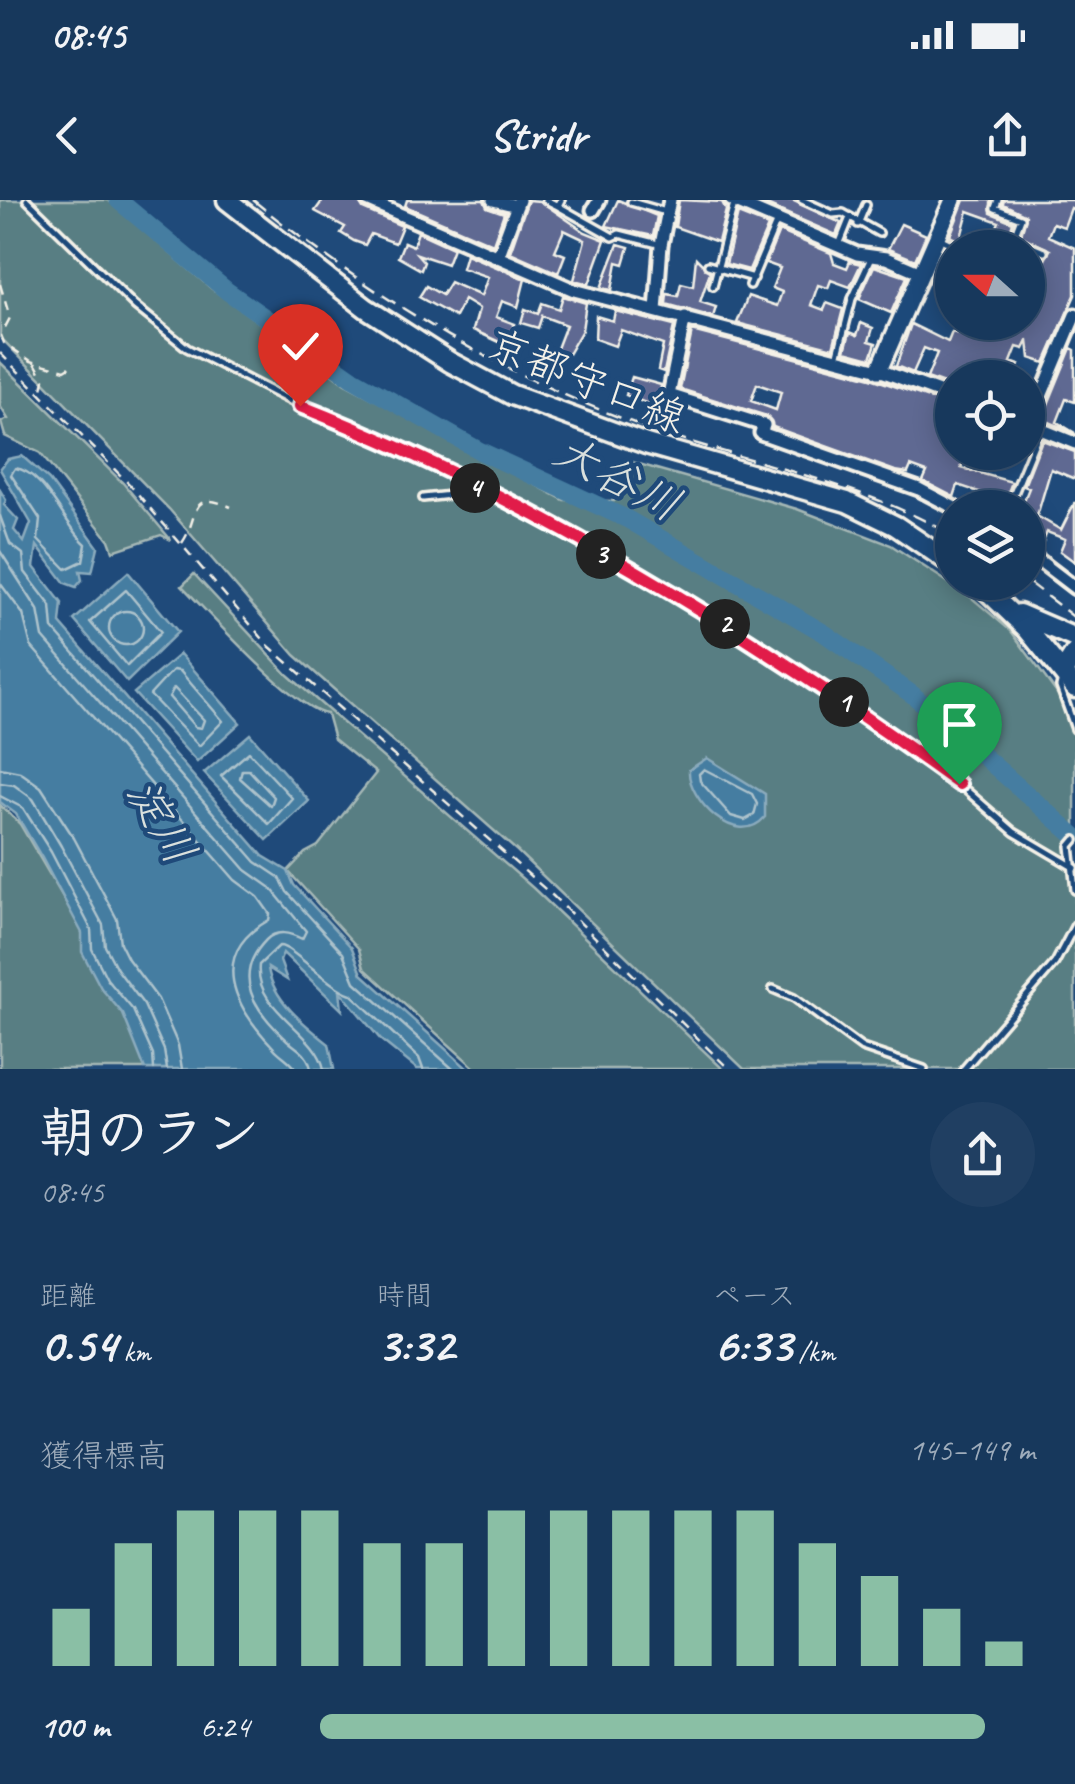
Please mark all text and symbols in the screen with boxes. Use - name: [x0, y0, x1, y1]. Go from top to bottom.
- text: 08:45: [50, 12, 125, 59]
- text: Stridr: [489, 107, 586, 164]
- icon: back: [40, 108, 95, 163]
- icon: share: [980, 108, 1035, 163]
- north arrow: [935, 230, 1045, 340]
- map controls: [935, 230, 1045, 600]
- pin: [258, 304, 343, 407]
- street label: 京都守口線: [479, 317, 694, 445]
- icon: check: [273, 319, 328, 374]
- button: locate: [935, 360, 1045, 470]
- water label: 大谷川: [544, 422, 690, 534]
- pin: 4: [450, 463, 500, 513]
- text: 4: [469, 470, 481, 505]
- button: layers: [935, 490, 1045, 600]
- pin: 3: [576, 529, 626, 579]
- text: 3: [595, 536, 607, 571]
- pin: 2: [700, 599, 750, 649]
- text: 2: [719, 606, 731, 641]
- pin: 1: [819, 677, 869, 727]
- pin: [917, 682, 1002, 785]
- text: 1: [838, 684, 850, 719]
- icon: arrive: [932, 697, 987, 752]
- water label: 淀川: [113, 769, 208, 875]
- text: 朝のラン: [40, 1098, 260, 1168]
- button: share: [930, 1102, 1035, 1207]
- text: 08:45: [40, 1171, 104, 1212]
- text: 距離: [40, 1278, 96, 1313]
- text: 時間: [377, 1278, 433, 1313]
- text: ペース: [713, 1278, 796, 1313]
- text: 0.54: [40, 1313, 117, 1376]
- text: 3:32: [377, 1313, 454, 1376]
- text: 6:33: [713, 1313, 792, 1376]
- text: km: [117, 1334, 151, 1369]
- text: /km: [792, 1334, 835, 1369]
- text: 145–149 m: [909, 1429, 1035, 1470]
- text: 獲得標高: [40, 1435, 168, 1476]
- text: 100 m: [40, 1706, 109, 1747]
- text: 6:24: [200, 1706, 250, 1747]

